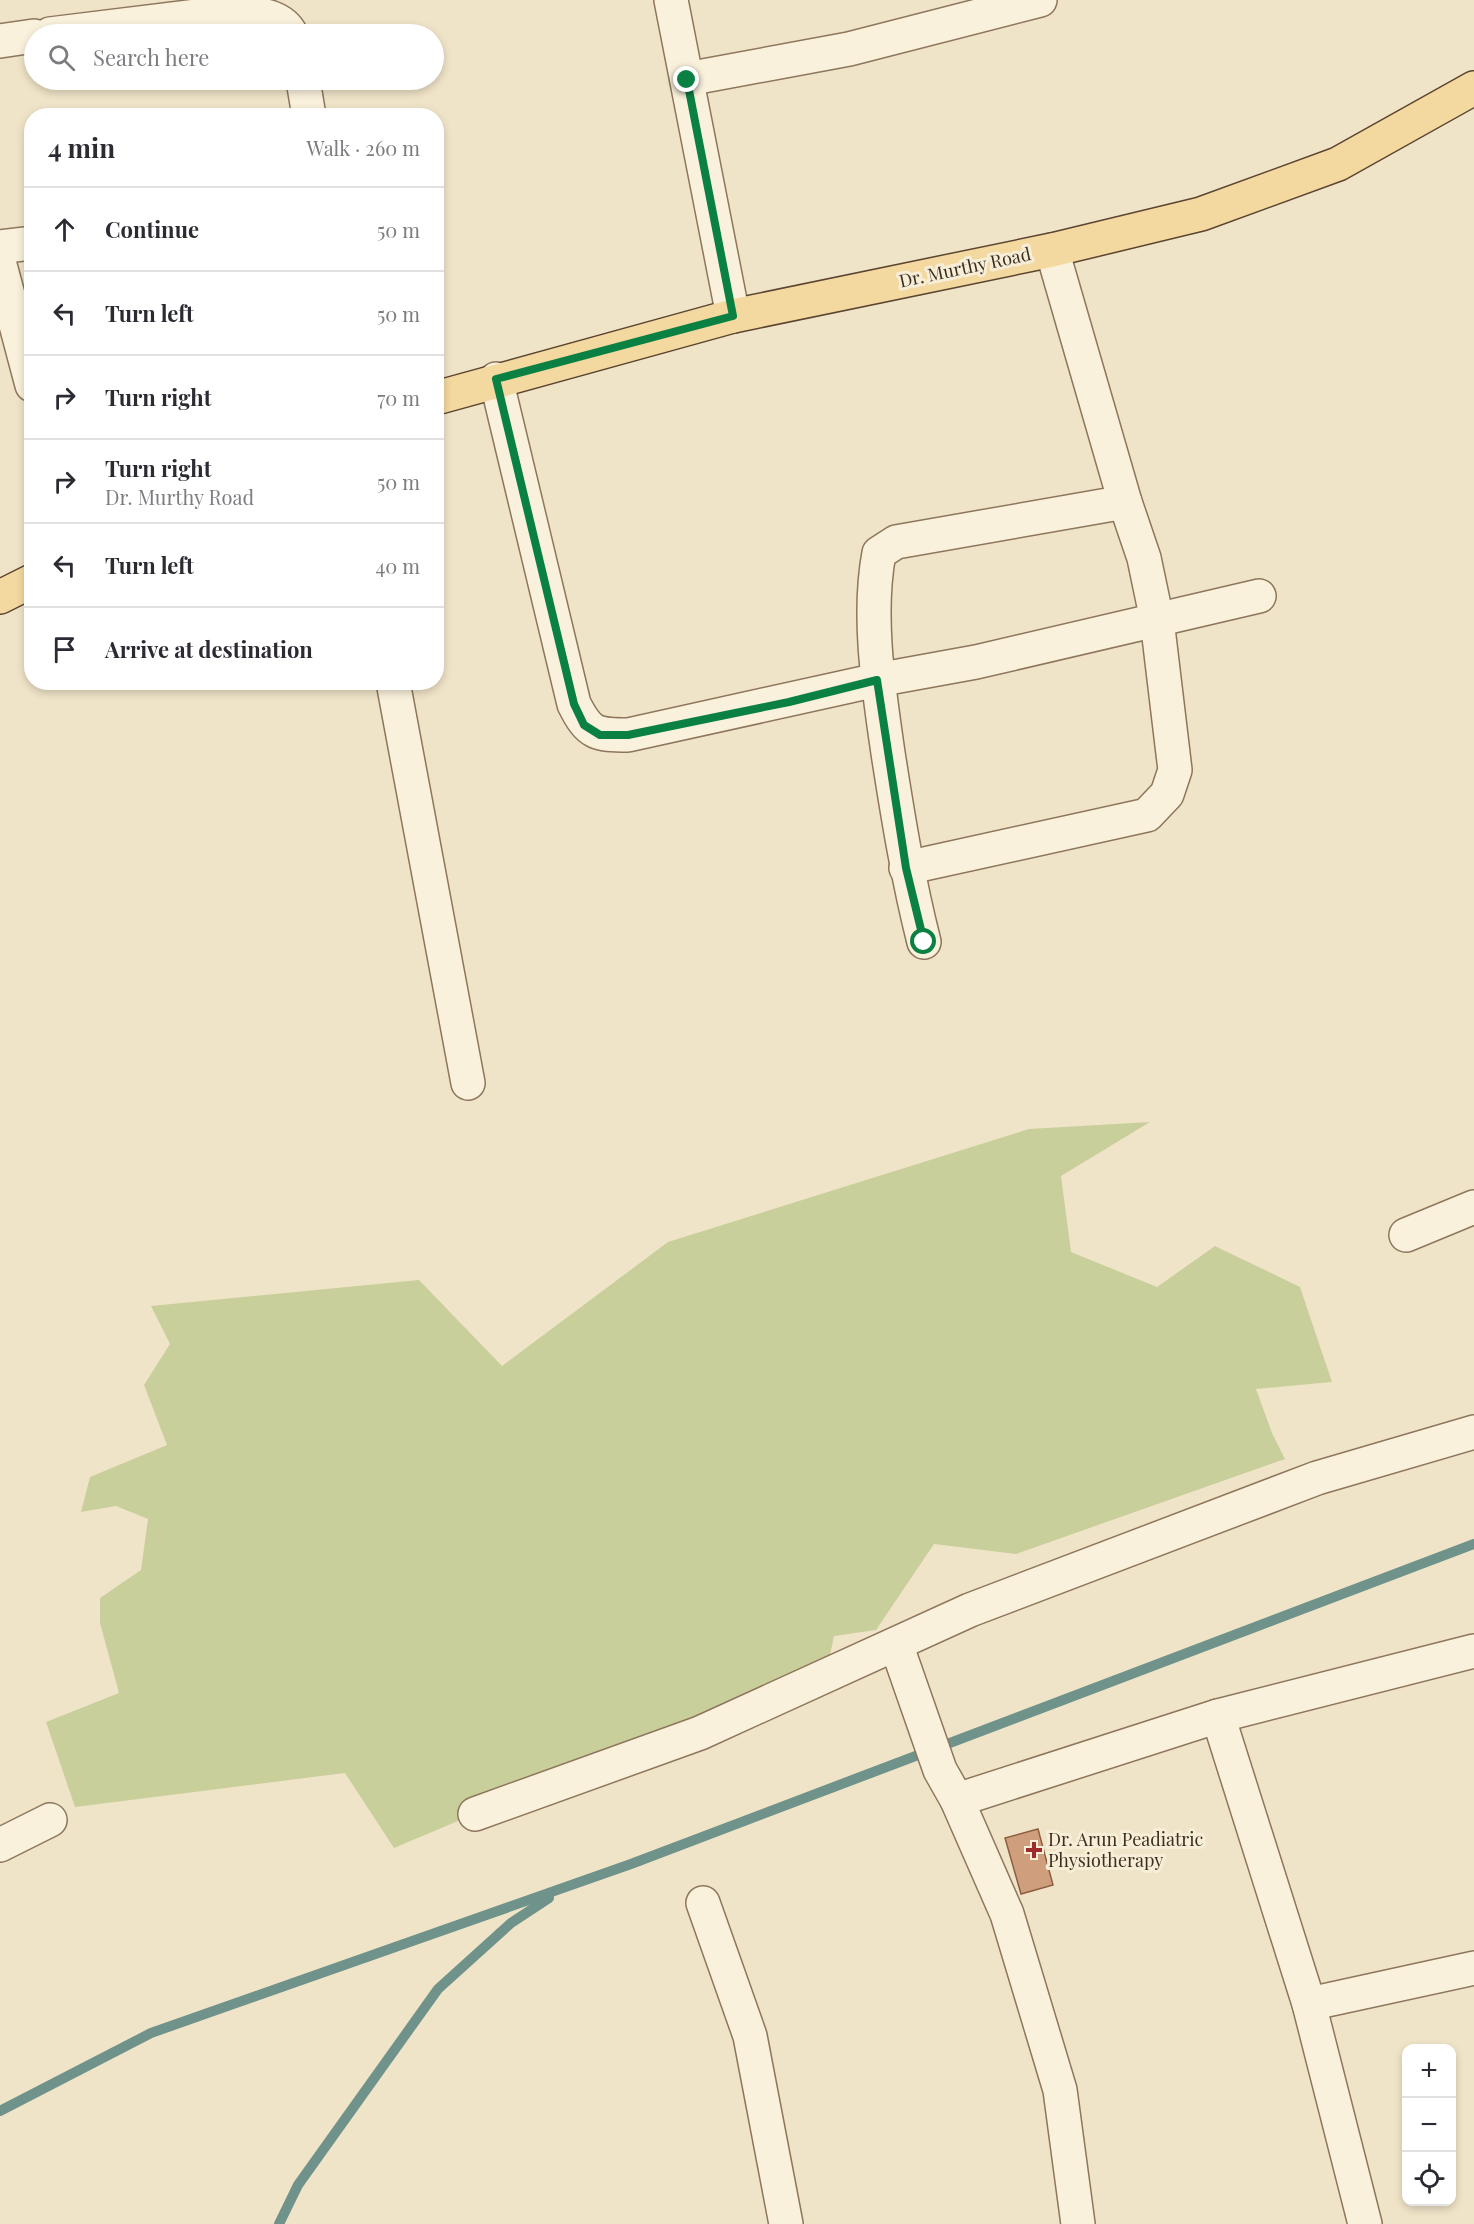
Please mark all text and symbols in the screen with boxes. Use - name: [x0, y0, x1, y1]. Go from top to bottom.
- search box: [24, 24, 444, 90]
- icon: search: [45, 41, 78, 74]
- text: Search here: [93, 42, 209, 72]
- route end: [673, 66, 699, 92]
- text: 4 min: [48, 130, 115, 165]
- text: Walk · 260 m: [307, 134, 420, 161]
- icon: ahead: [48, 213, 81, 246]
- text: Continue: [105, 214, 199, 244]
- text: 50 m: [377, 216, 420, 243]
- street label: Dr. Murthy Road: [897, 241, 1033, 293]
- icon: left: [48, 297, 81, 330]
- text: Turn left: [105, 298, 194, 328]
- text: 50 m: [377, 300, 420, 327]
- icon: right: [48, 381, 81, 414]
- text: Turn right: [105, 382, 211, 412]
- text: 70 m: [377, 384, 420, 411]
- text: Turn right: [105, 453, 211, 483]
- icon: right: [48, 465, 81, 498]
- text: 50 m: [377, 468, 420, 495]
- text: Dr. Murthy Road: [105, 483, 254, 510]
- icon: left: [48, 549, 81, 582]
- text: Turn left: [105, 550, 194, 580]
- text: 40 m: [375, 552, 420, 579]
- icon: arrive: [48, 633, 81, 666]
- text: Arrive at destination: [105, 634, 313, 664]
- route start: [910, 928, 936, 954]
- place label: Dr. Arun Peadiatric Physiotherapy: [1048, 1827, 1204, 1872]
- marker: Dr. Arun Peadiatric Physiotherapy: [1025, 1841, 1043, 1859]
- map controls: [1402, 2044, 1456, 2206]
- button: +: [1402, 2044, 1456, 2098]
- button: −: [1402, 2098, 1456, 2152]
- button: locate: [1402, 2152, 1456, 2206]

